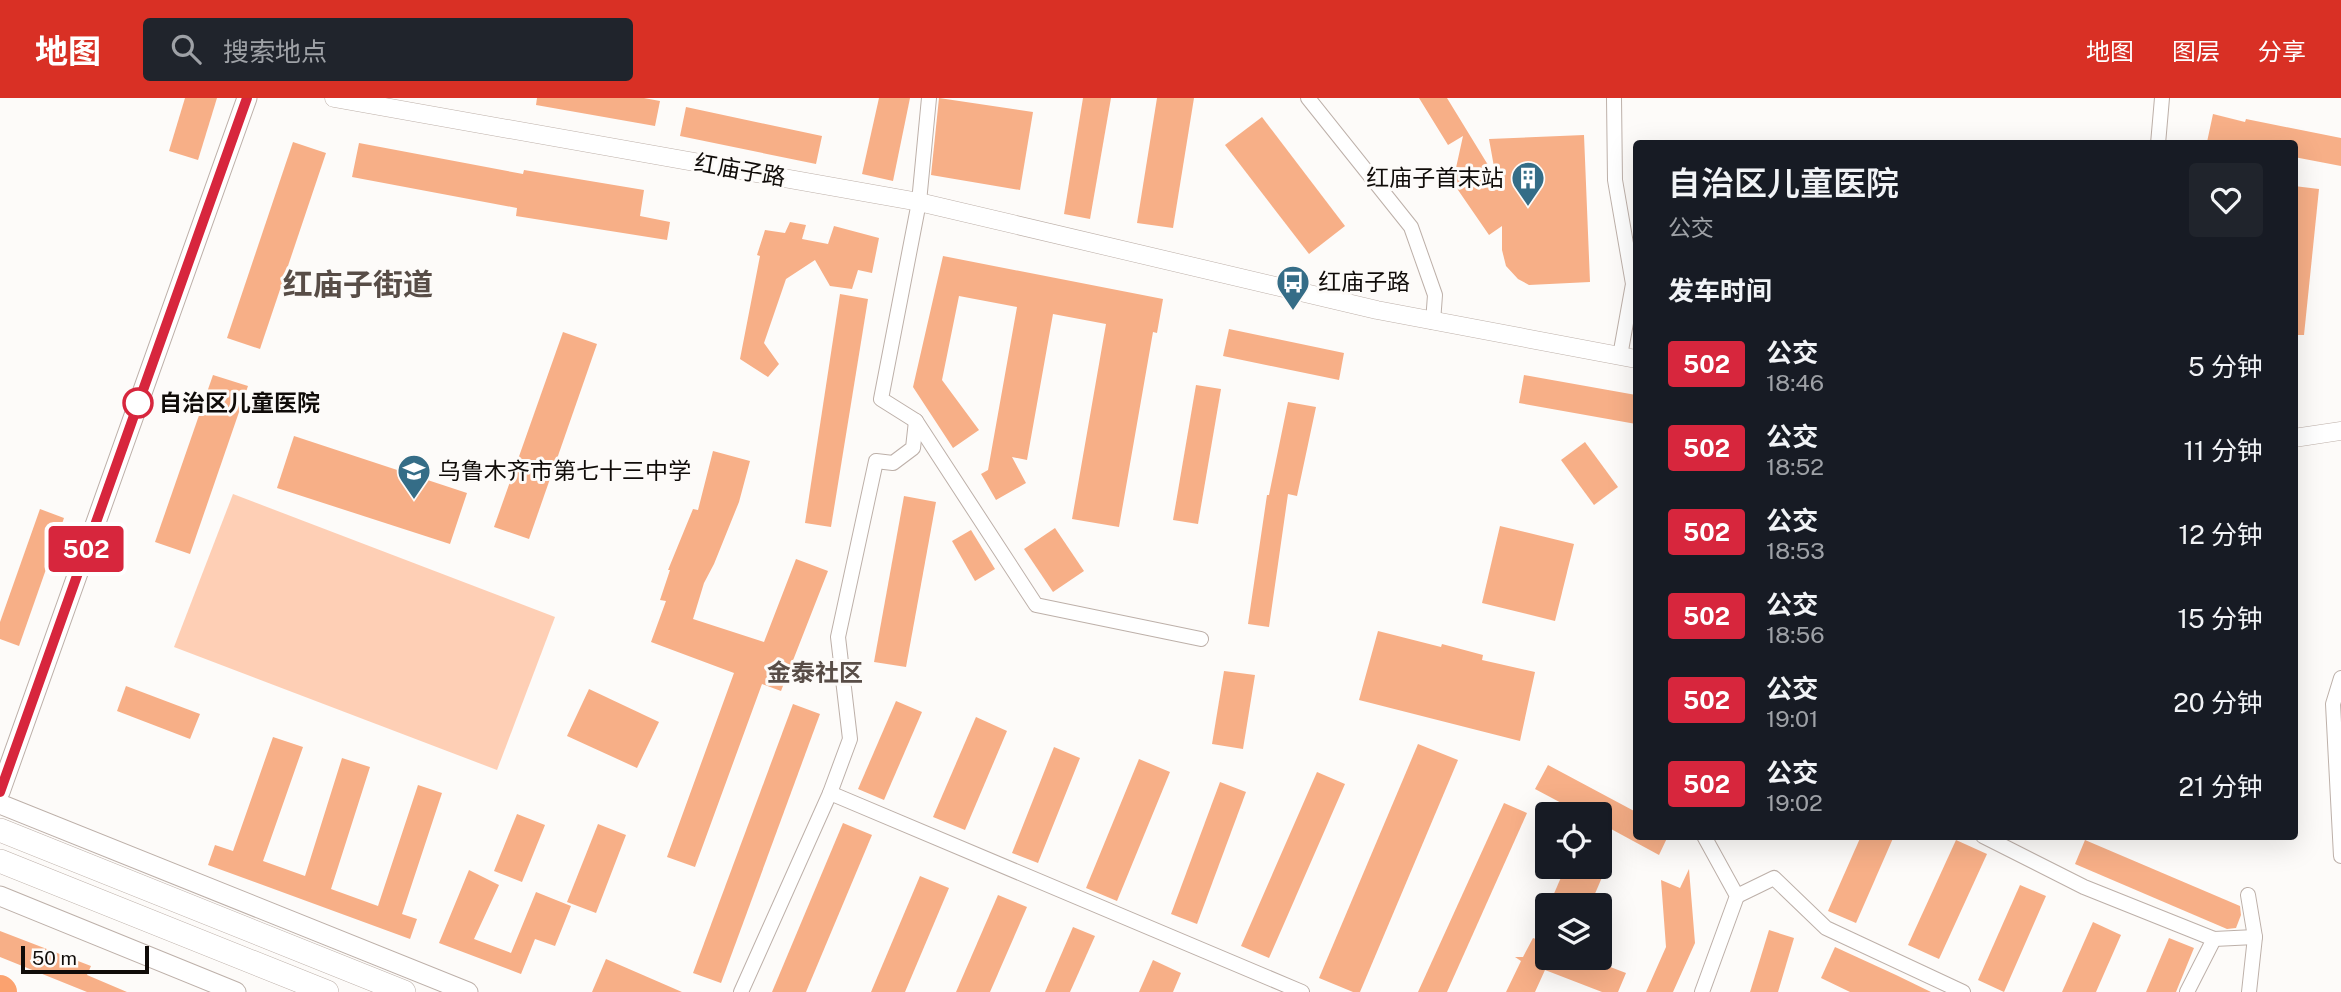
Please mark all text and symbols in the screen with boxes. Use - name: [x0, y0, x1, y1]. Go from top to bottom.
- search box: [143, 18, 633, 81]
- icon: search: [167, 30, 205, 68]
- text: 地图: [35, 32, 101, 70]
- text: 搜索地点: [223, 36, 327, 67]
- text: 地图: [2086, 37, 2134, 65]
- text: 图层: [2172, 37, 2220, 65]
- text: 分享: [2258, 37, 2306, 65]
- street label: 红庙子路: [692, 148, 788, 191]
- building icon: 红庙子首末站: [1509, 159, 1547, 208]
- button: heart: [2189, 163, 2263, 237]
- place label: 红庙子首末站: [1366, 164, 1504, 191]
- text: 自治区儿童医院: [1668, 164, 1899, 202]
- text: 公交: [1668, 214, 1714, 241]
- bus stop icon: 红庙子路: [1274, 263, 1312, 312]
- district label: 红庙子街道: [283, 266, 433, 302]
- place label: 红庙子路: [1318, 268, 1410, 295]
- text: 发车时间: [1668, 275, 1772, 306]
- text: 公交: [1766, 337, 1818, 368]
- text: 502: [1683, 350, 1730, 378]
- text: 5 分钟: [2188, 351, 2263, 382]
- text: 18:46: [1766, 369, 1824, 396]
- marker: 自治区儿童医院: [123, 388, 153, 418]
- place label: 自治区儿童医院: [159, 389, 320, 416]
- text: 公交: [1766, 421, 1818, 452]
- text: 502: [1683, 434, 1730, 462]
- text: 11 分钟: [2184, 435, 2263, 466]
- school or university icon: 乌鲁木齐市第七十三中学: [395, 452, 433, 501]
- text: 18:52: [1766, 453, 1824, 480]
- place label: 乌鲁木齐市第七十三中学: [438, 457, 691, 484]
- text: 公交: [1766, 505, 1818, 536]
- text: 502: [1683, 518, 1730, 546]
- text: 12 分钟: [2179, 519, 2263, 550]
- line badge: 502: [46, 526, 126, 572]
- text: 502: [63, 535, 109, 563]
- text: 18:53: [1766, 537, 1825, 564]
- text: 公交: [1766, 589, 1818, 620]
- text: 502: [1683, 602, 1730, 630]
- text: 15 分钟: [2177, 603, 2263, 634]
- text: 18:56: [1766, 621, 1825, 648]
- district label: 金泰社区: [767, 658, 863, 686]
- text: 公交: [1766, 673, 1818, 704]
- text: 502: [1683, 686, 1730, 714]
- text: 20 分钟: [2173, 687, 2263, 718]
- text: 19:01: [1766, 705, 1818, 732]
- text: 公交: [1766, 757, 1818, 788]
- text: 502: [1683, 770, 1730, 798]
- text: 21 分钟: [2179, 771, 2263, 802]
- text: 19:02: [1766, 789, 1823, 816]
- map controls: [1535, 802, 1612, 970]
- button: locate: [1535, 802, 1612, 879]
- button: layers: [1535, 893, 1612, 970]
- scale bar: [21, 943, 149, 975]
- text: 50 m: [32, 947, 77, 969]

